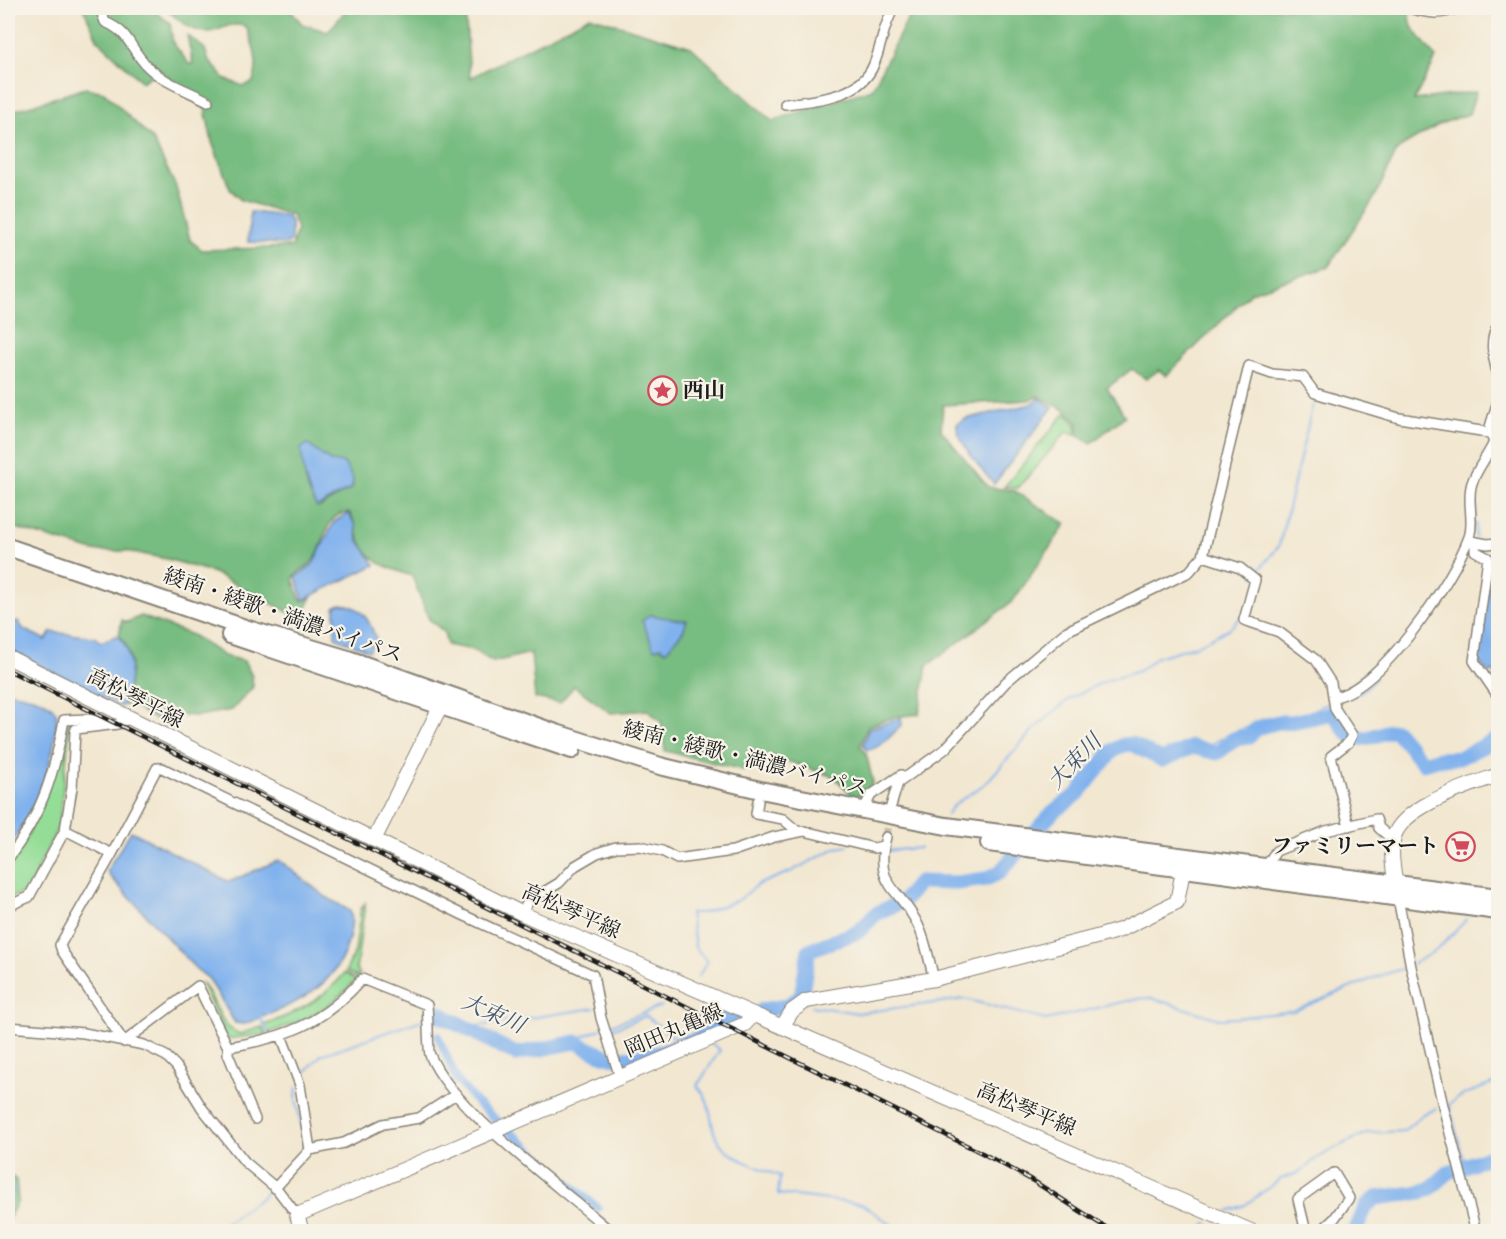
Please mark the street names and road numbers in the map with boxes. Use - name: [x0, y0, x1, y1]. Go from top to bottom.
- street label: 綾南・綾歌・満濃バイパス: [160, 563, 406, 669]
- street label: 高松琴平線: [82, 664, 188, 734]
- street label: 綾南・綾歌・満濃バイパス: [620, 716, 870, 802]
- street label: 高松琴平線: [518, 879, 624, 945]
- street label: 岡田丸亀線: [621, 999, 727, 1063]
- street label: 高松琴平線: [973, 1078, 1079, 1142]

